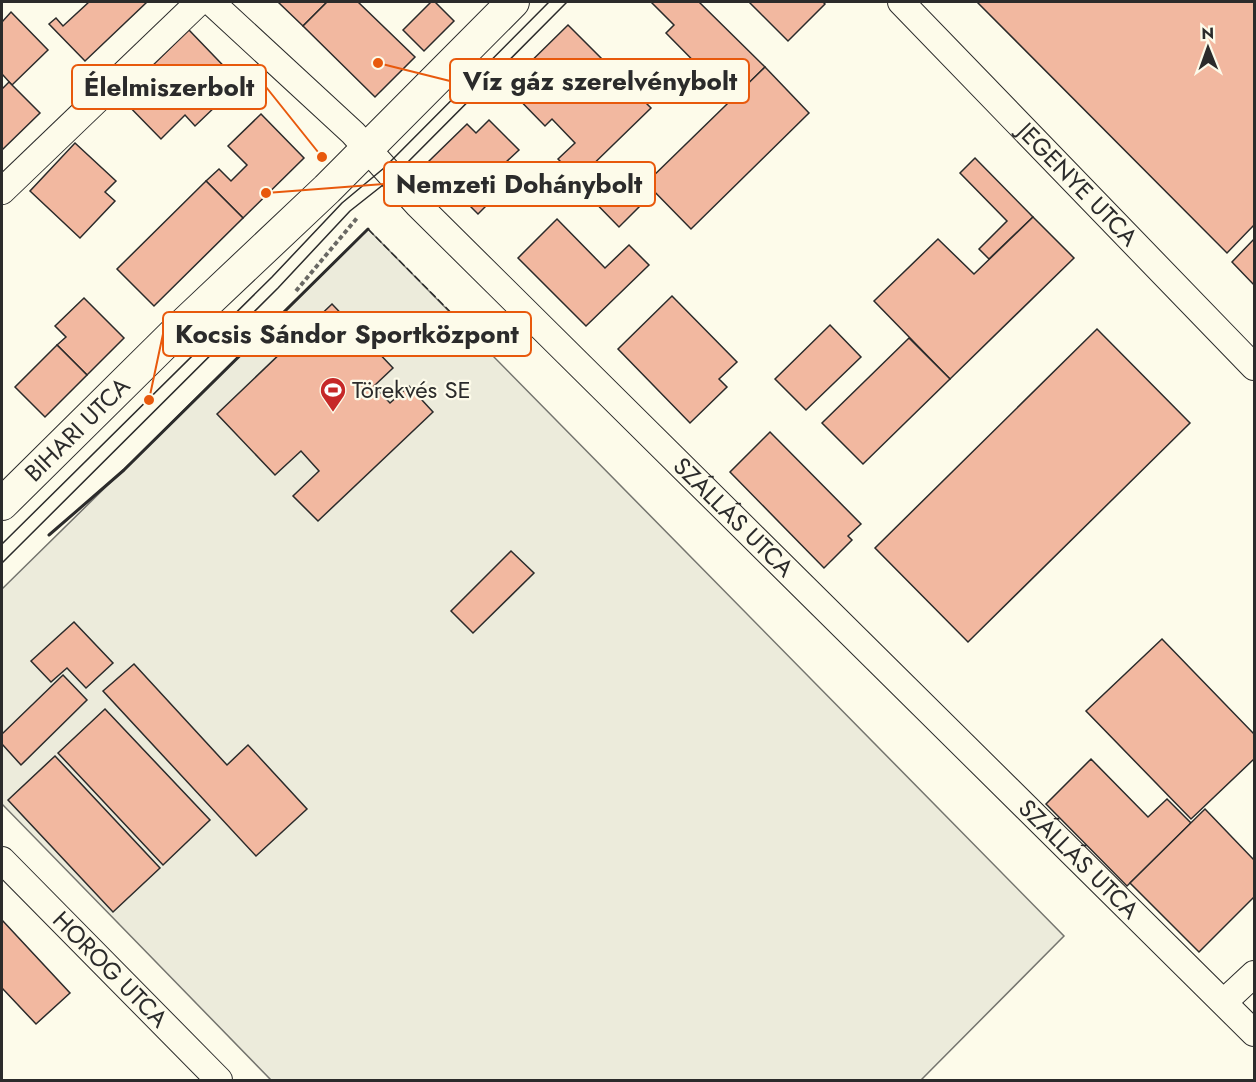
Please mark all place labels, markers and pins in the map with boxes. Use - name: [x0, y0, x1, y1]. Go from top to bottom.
- callout: Víz gáz szerelvénybolt: [450, 59, 749, 103]
- callout: Élelmiszerbolt: [72, 65, 266, 109]
- callout: Nemzeti Dohánybolt: [384, 162, 655, 206]
- callout: Kocsis Sándor Sportközpont: [163, 312, 531, 356]
- place label: Törekvés SE: [352, 372, 471, 407]
- sports icon: Törekvés SE: [318, 375, 348, 413]

